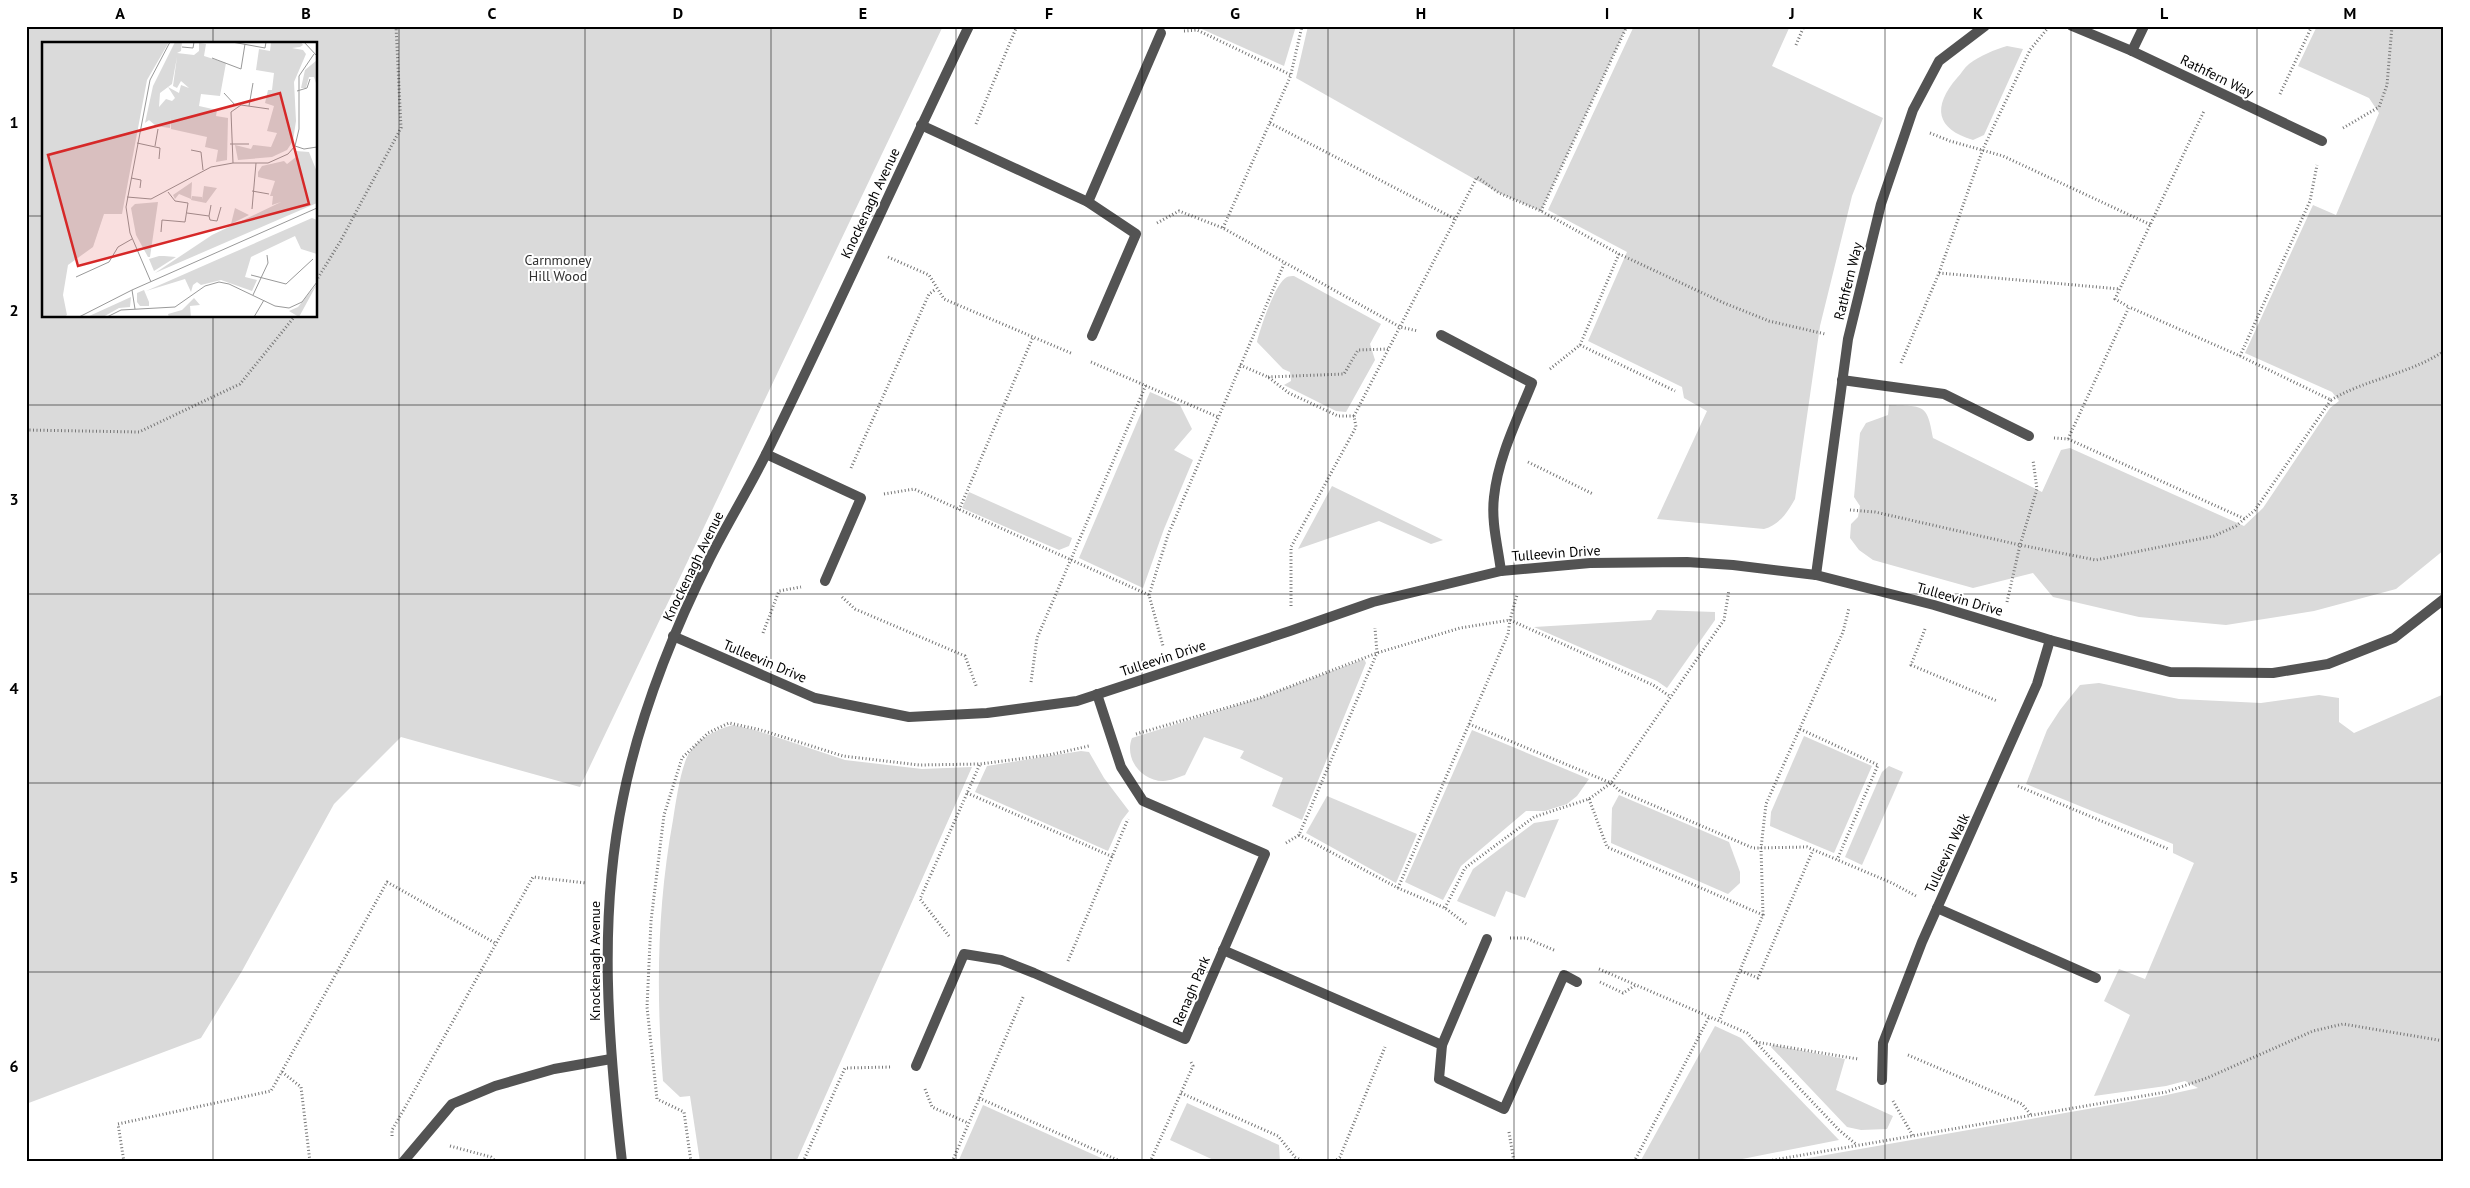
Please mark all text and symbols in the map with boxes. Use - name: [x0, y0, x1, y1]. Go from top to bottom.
- text: A: [115, 3, 125, 23]
- text: B: [301, 3, 311, 23]
- text: C: [488, 3, 497, 23]
- text: D: [673, 3, 683, 23]
- text: E: [859, 3, 867, 23]
- text: F: [1045, 3, 1053, 23]
- text: G: [1230, 3, 1240, 23]
- text: H: [1416, 3, 1426, 23]
- text: I: [1605, 3, 1609, 23]
- text: J: [1788, 3, 1795, 23]
- text: K: [1973, 3, 1983, 23]
- text: L: [2160, 3, 2169, 23]
- text: M: [2344, 3, 2356, 23]
- inset map: [42, 42, 318, 318]
- street label: Rathfern Way: [2177, 51, 2257, 102]
- text: 1: [9, 112, 19, 132]
- street label: Knockenagh Avenue: [836, 145, 904, 261]
- street label: Rathfern Way: [1830, 240, 1866, 322]
- park label: Carnmoney Hill Wood: [525, 251, 592, 285]
- text: 2: [9, 300, 19, 320]
- text: 3: [9, 489, 19, 509]
- street label: Knockenagh Avenue: [659, 508, 727, 624]
- street label: Tulleevin Drive: [1511, 541, 1601, 565]
- street label: Tulleevin Drive: [1915, 578, 2005, 620]
- street label: Tulleevin Drive: [720, 635, 810, 687]
- street label: Tulleevin Drive: [1118, 636, 1208, 680]
- text: 4: [9, 678, 19, 698]
- street label: Tulleevin Walk: [1921, 810, 1973, 896]
- text: 5: [9, 867, 19, 887]
- street label: Knockenagh Avenue: [586, 901, 604, 1021]
- street label: Renagh Park: [1168, 953, 1214, 1029]
- text: 6: [9, 1056, 19, 1076]

